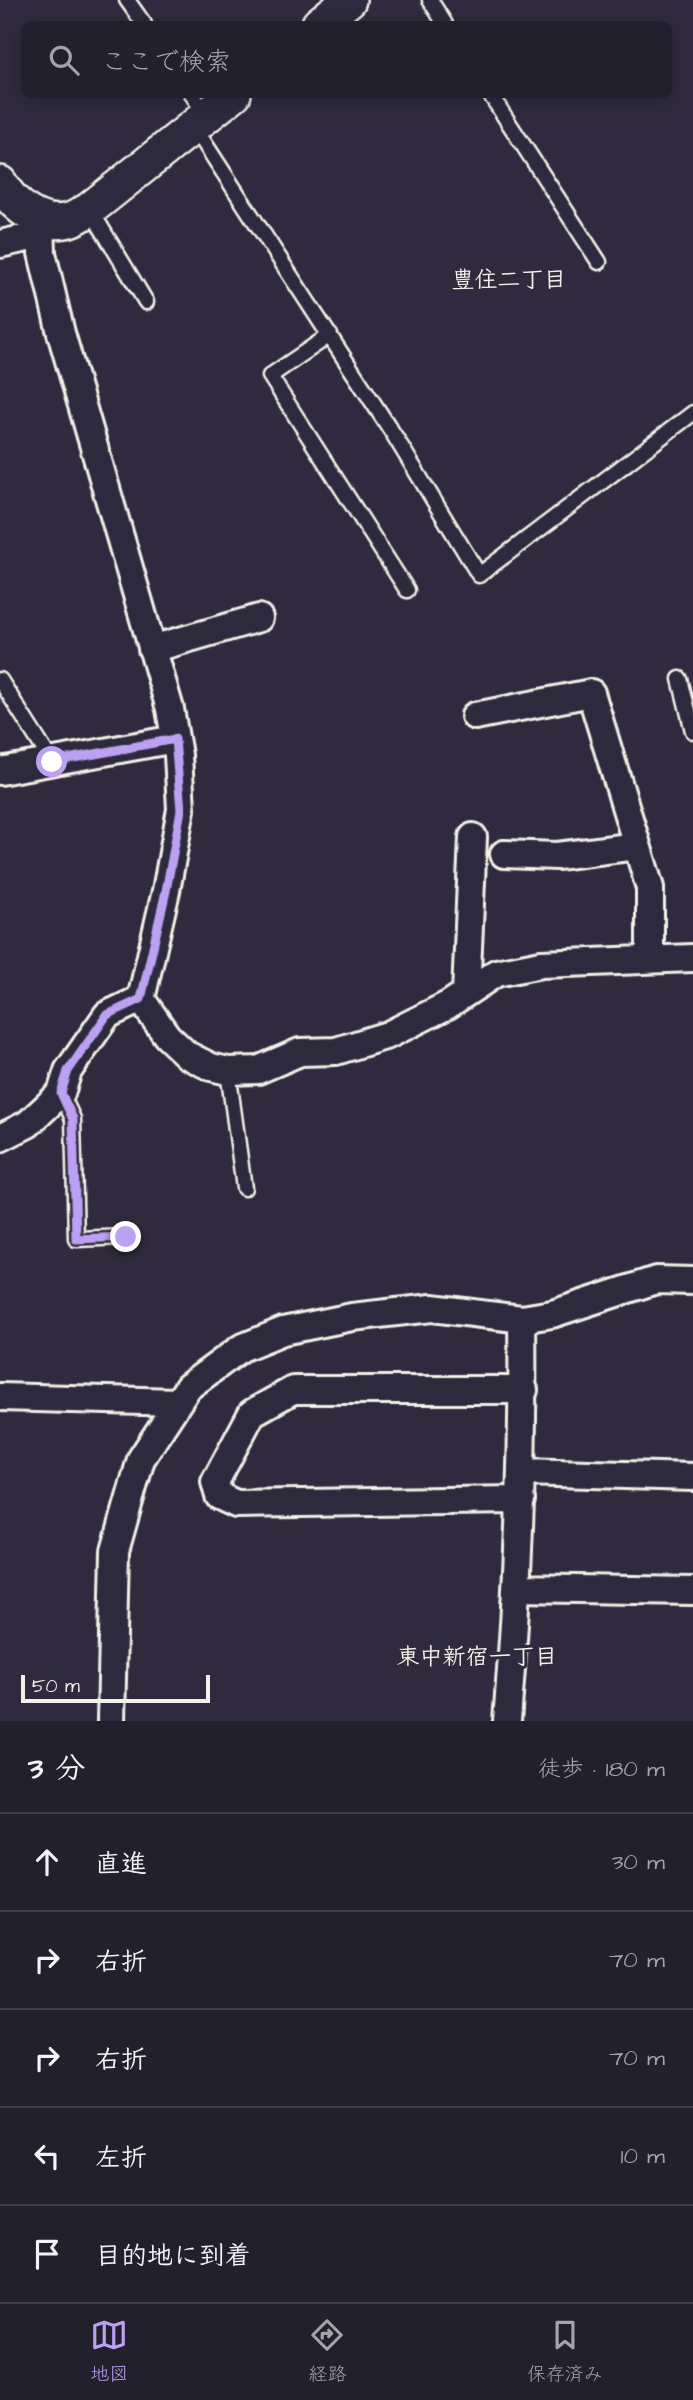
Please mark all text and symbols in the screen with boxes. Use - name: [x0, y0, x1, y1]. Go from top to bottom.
- search box: [21, 21, 672, 98]
- icon: search: [45, 41, 83, 79]
- text: ここで検索: [101, 44, 231, 80]
- district label: 豊住二丁目: [452, 264, 567, 296]
- route start: [36, 746, 67, 777]
- route end: [110, 1221, 141, 1252]
- district label: 東中新宿一丁目: [397, 1641, 558, 1673]
- scale bar: [21, 1672, 210, 1704]
- text: 50 m: [32, 1673, 80, 1700]
- text: 3 分: [28, 1748, 85, 1790]
- text: 徒歩 · 180 m: [538, 1753, 665, 1785]
- icon: ahead: [28, 1843, 66, 1881]
- text: 直進: [95, 1846, 147, 1882]
- text: 30 m: [612, 1846, 665, 1878]
- icon: right: [28, 1941, 66, 1979]
- text: 右折: [95, 1944, 147, 1980]
- text: 70 m: [609, 1944, 665, 1976]
- icon: right: [28, 2039, 66, 2077]
- text: 右折: [95, 2042, 147, 2078]
- text: 70 m: [609, 2042, 665, 2074]
- icon: left: [28, 2137, 66, 2175]
- text: 左折: [95, 2140, 147, 2176]
- text: 10 m: [620, 2140, 665, 2172]
- icon: arrive: [28, 2235, 66, 2273]
- text: 目的地に到着: [95, 2238, 251, 2274]
- tab: 地図: [90, 2316, 128, 2388]
- tab: 経路: [308, 2316, 347, 2388]
- tab: 保存済み: [527, 2316, 603, 2388]

